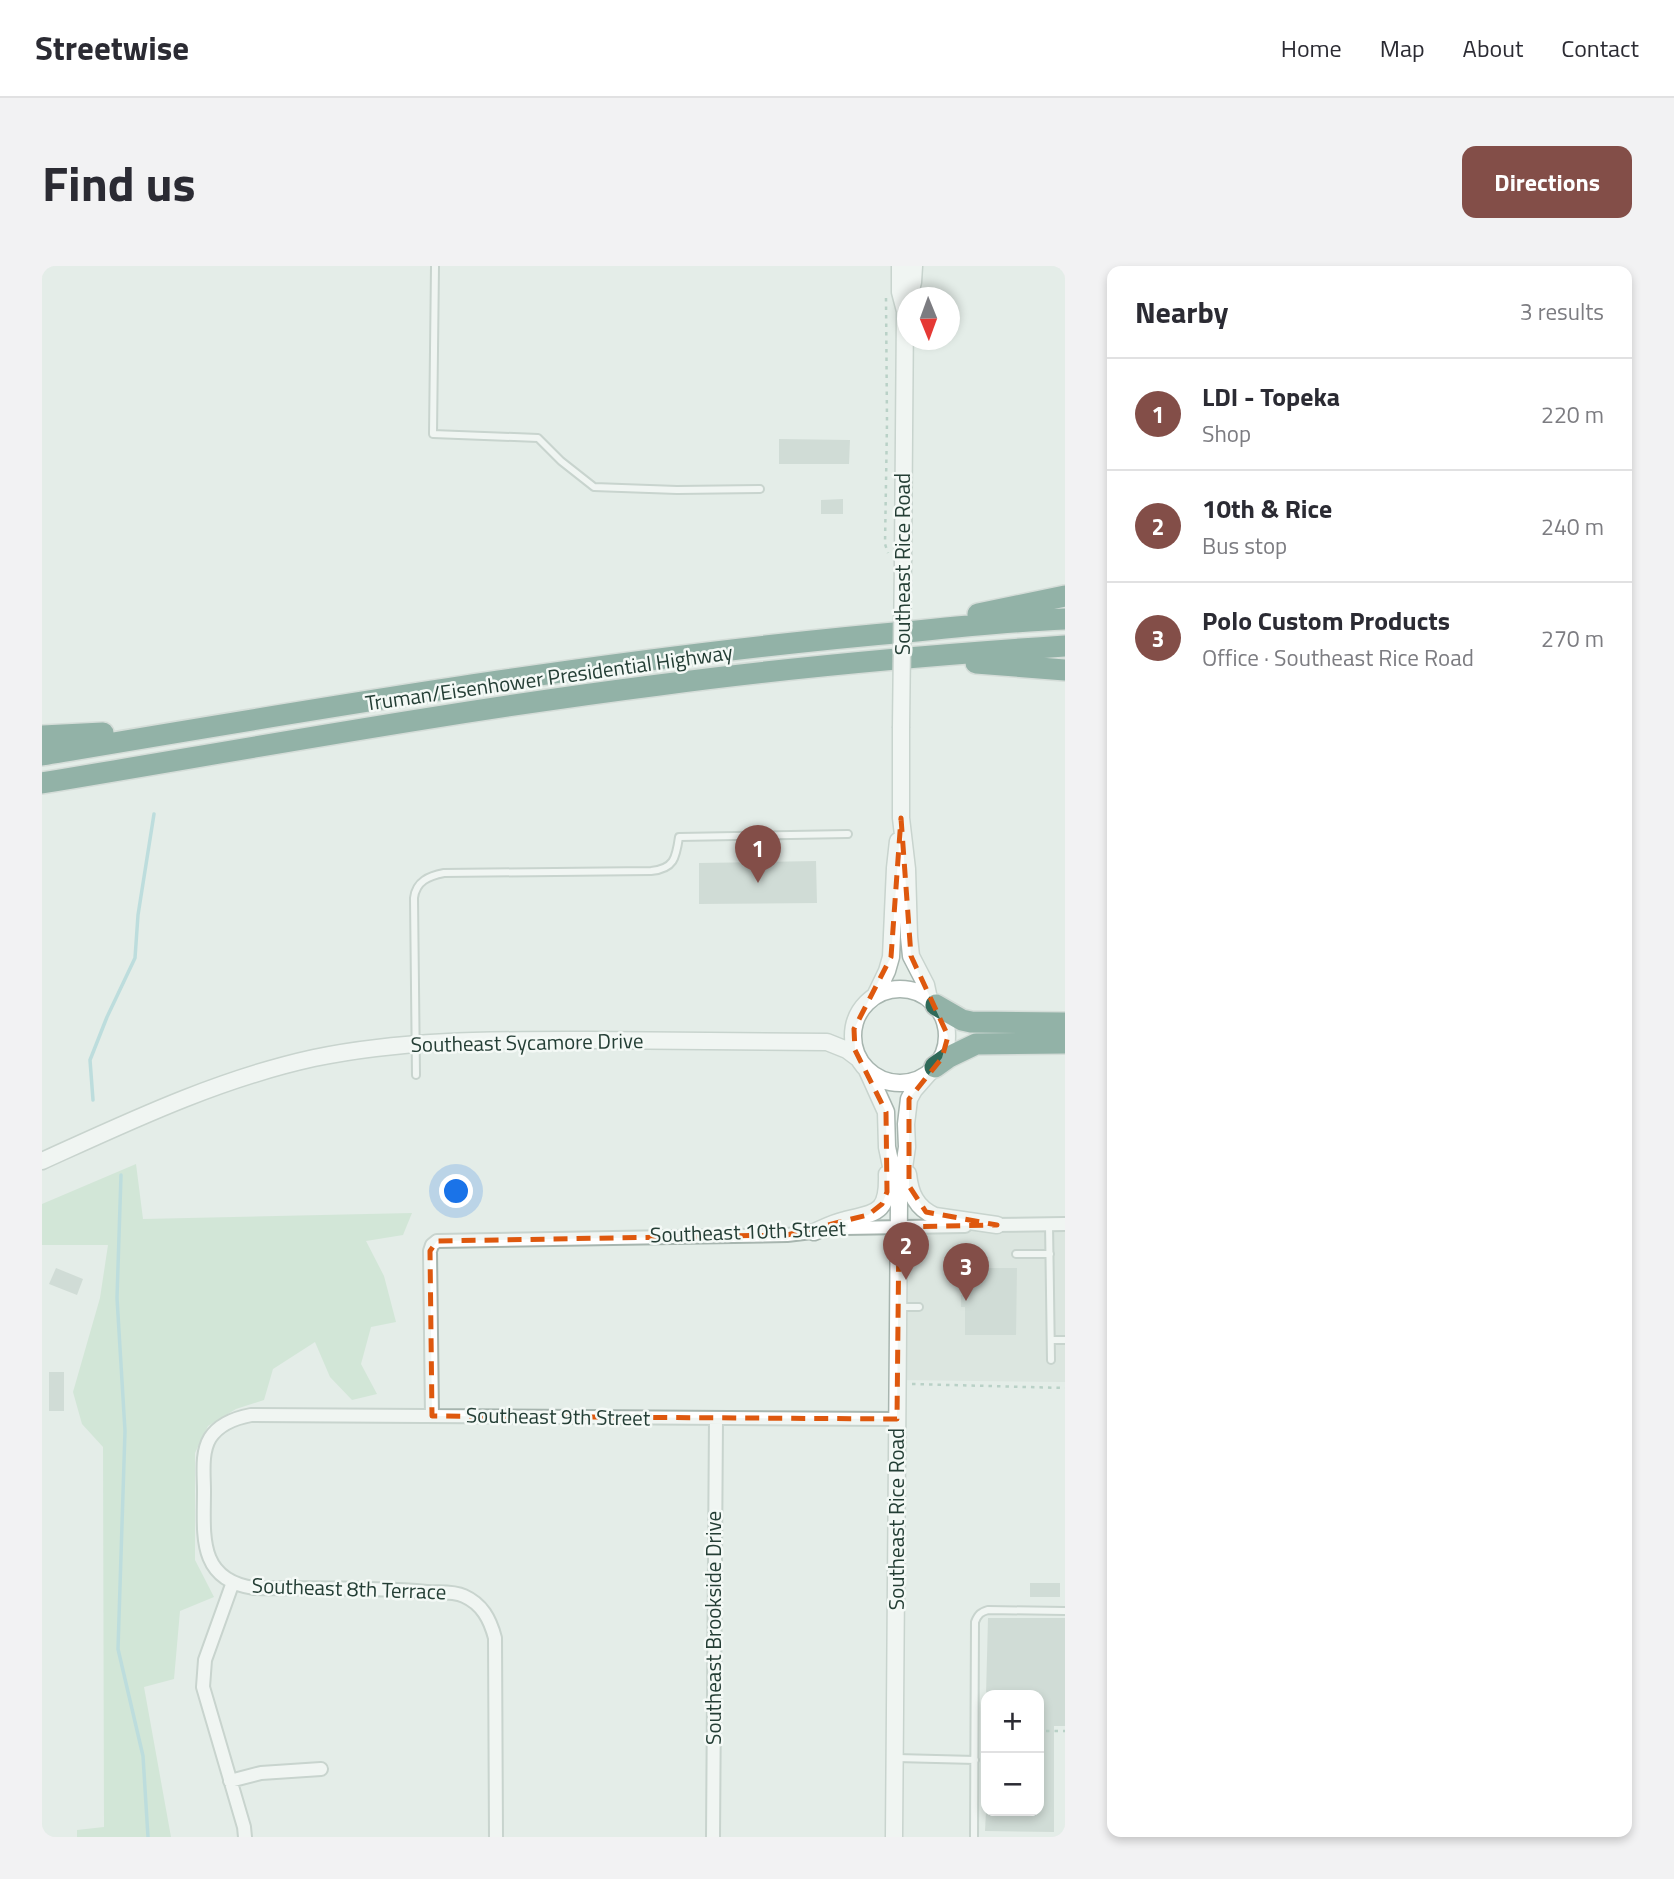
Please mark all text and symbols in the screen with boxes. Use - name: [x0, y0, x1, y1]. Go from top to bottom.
- text: Streetwise: [35, 23, 189, 73]
- text: Home: [1281, 30, 1342, 66]
- text: Map: [1380, 30, 1425, 66]
- text: About: [1463, 30, 1523, 66]
- text: Contact: [1561, 30, 1639, 66]
- text: Find us: [42, 145, 196, 220]
- button: Directions: [1462, 146, 1632, 218]
- north arrow: [897, 287, 960, 350]
- text: Nearby: [1135, 289, 1228, 335]
- text: 3 results: [1520, 294, 1604, 329]
- text: LDI - Topeka: [1202, 377, 1340, 416]
- text: 1: [1152, 397, 1164, 432]
- text: 220 m: [1541, 397, 1604, 432]
- text: Shop: [1202, 416, 1251, 451]
- street label: Southeast Rice Road: [886, 473, 918, 655]
- text: 10th & Rice: [1202, 489, 1332, 528]
- text: 2: [1152, 509, 1164, 544]
- text: 240 m: [1541, 509, 1604, 544]
- text: Bus stop: [1202, 528, 1287, 563]
- text: Polo Custom Products: [1202, 601, 1450, 640]
- text: 3: [1152, 621, 1164, 656]
- text: 270 m: [1541, 621, 1604, 656]
- street label: Truman/Eisenhower Presidential Highway: [363, 635, 735, 719]
- text: Office · Southeast Rice Road: [1202, 640, 1474, 675]
- pin: 1: [735, 825, 781, 883]
- street label: Southeast Sycamore Drive: [410, 1024, 644, 1060]
- your location: [439, 1174, 473, 1208]
- street label: Southeast 10th Street: [649, 1212, 847, 1250]
- pin: 2: [883, 1222, 929, 1280]
- pin: 3: [943, 1243, 989, 1301]
- street label: Southeast 9th Street: [466, 1398, 651, 1434]
- street label: Southeast Rice Road: [880, 1428, 912, 1610]
- street label: Southeast Brookside Drive: [697, 1511, 729, 1745]
- street label: Southeast 8th Terrace: [251, 1569, 447, 1607]
- map controls: [981, 1690, 1044, 1816]
- button: +: [981, 1690, 1044, 1753]
- button: −: [981, 1753, 1044, 1816]

